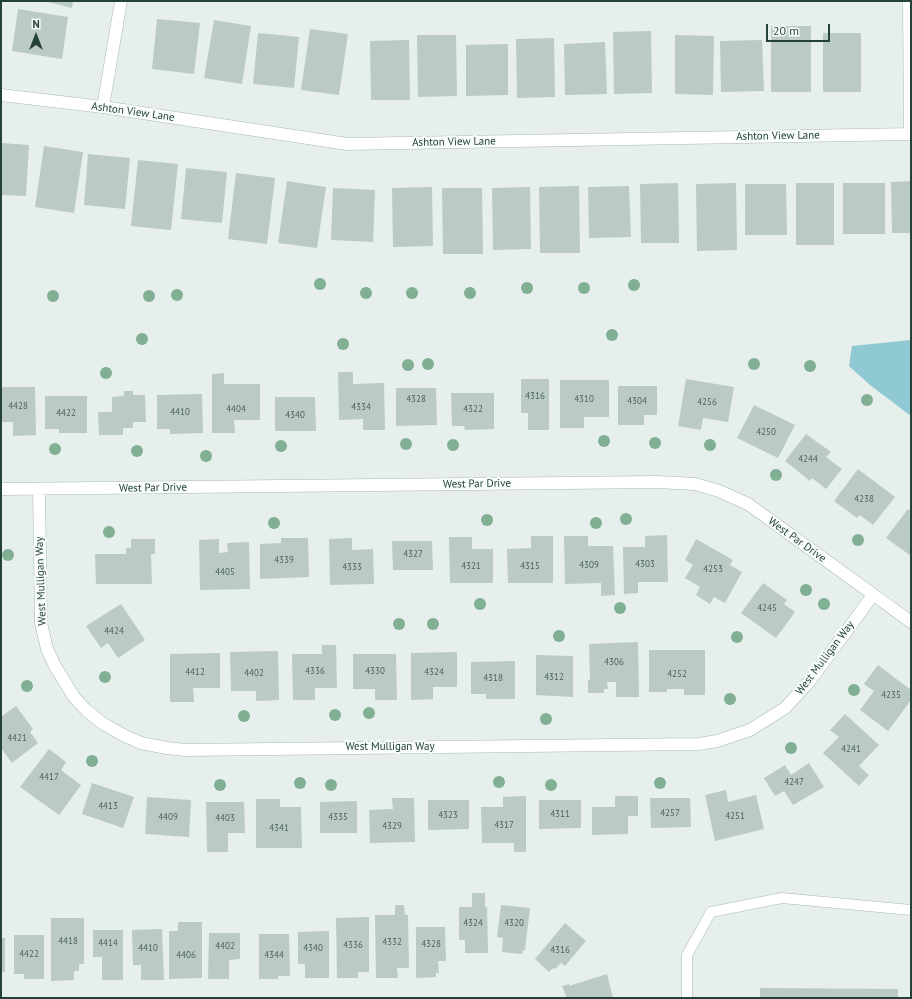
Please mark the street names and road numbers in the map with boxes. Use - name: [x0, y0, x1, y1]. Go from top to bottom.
- street label: Ashton View Lane: [91, 100, 175, 124]
- street label: Ashton View Lane: [736, 129, 820, 143]
- street label: Ashton View Lane: [412, 135, 496, 149]
- street label: West Par Drive: [443, 477, 511, 491]
- street label: West Par Drive: [119, 481, 187, 495]
- street label: West Par Drive: [766, 515, 828, 565]
- street label: West Mulligan Way: [33, 536, 49, 626]
- street label: West Mulligan Way: [793, 618, 857, 698]
- street label: West Mulligan Way: [345, 740, 435, 754]

